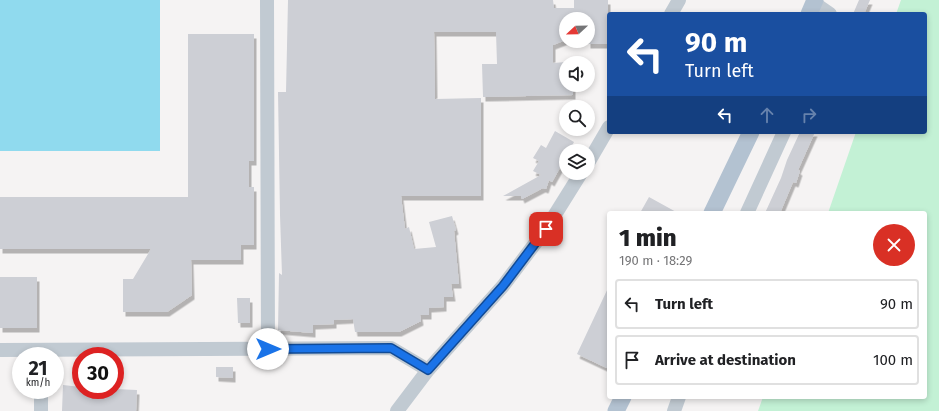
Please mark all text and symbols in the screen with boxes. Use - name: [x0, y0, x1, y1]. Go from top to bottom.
- north arrow: [559, 12, 595, 48]
- map controls: [559, 12, 595, 180]
- text: 90 m: [685, 26, 747, 59]
- icon: left: [619, 28, 671, 80]
- button: sound: [559, 56, 595, 92]
- text: Turn left: [685, 60, 754, 82]
- button: search: [559, 100, 595, 136]
- icon: left: [714, 104, 736, 126]
- icon: ahead: [756, 104, 778, 126]
- icon: right: [798, 104, 820, 126]
- button: layers: [559, 144, 595, 180]
- pin: [529, 212, 563, 246]
- icon: arrive: [535, 218, 557, 240]
- text: 1 min: [619, 224, 677, 252]
- button: close: [873, 224, 915, 266]
- text: 190 m · 18:29: [619, 253, 692, 268]
- icon: left: [621, 293, 643, 315]
- text: Turn left: [655, 295, 713, 313]
- text: 90 m: [880, 295, 913, 313]
- position arrow: [247, 328, 289, 370]
- speed limit sign: 30: [72, 347, 124, 399]
- icon: arrive: [621, 349, 643, 371]
- text: Arrive at destination: [655, 351, 796, 369]
- text: 100 m: [873, 351, 913, 369]
- text: 21: [28, 356, 48, 380]
- text: km/h: [26, 377, 50, 389]

